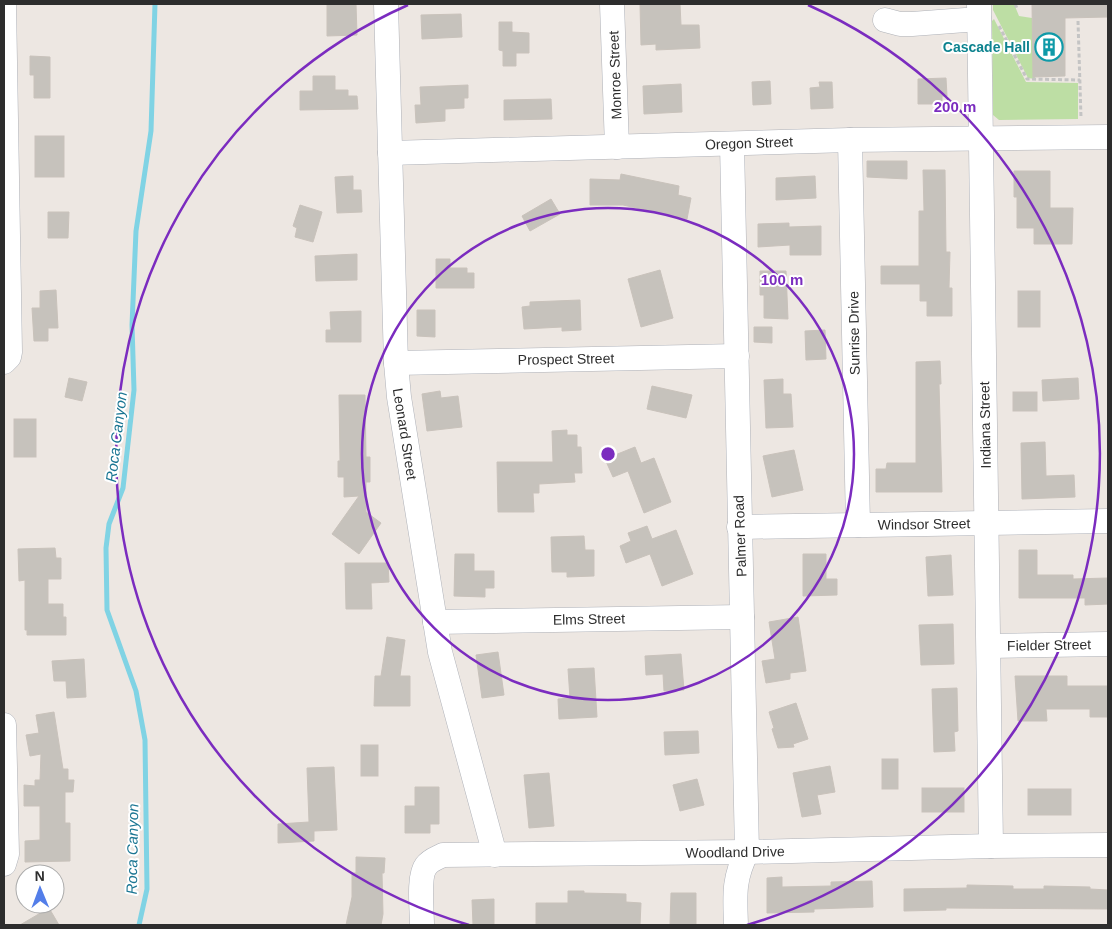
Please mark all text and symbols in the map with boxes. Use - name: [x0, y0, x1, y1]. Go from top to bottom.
- street label: Monroe Street: [605, 30, 625, 120]
- building icon: Cascade Hall: [1034, 32, 1064, 62]
- place label: Cascade Hall: [943, 39, 1030, 55]
- text: 200 m: [934, 98, 976, 115]
- street label: Oregon Street: [705, 133, 793, 153]
- text: 100 m: [761, 271, 803, 288]
- street label: Sunrise Drive: [845, 291, 863, 375]
- street label: Prospect Street: [518, 350, 614, 368]
- street label: Indiana Street: [976, 381, 994, 469]
- street label: Leonard Street: [390, 387, 420, 481]
- water label: Roca Canyon: [102, 391, 130, 483]
- centre of rings: [599, 445, 617, 463]
- street label: Palmer Road: [731, 495, 749, 577]
- street label: Windsor Street: [878, 515, 971, 533]
- street label: Elms Street: [553, 610, 625, 628]
- street label: Fielder Street: [1007, 636, 1091, 654]
- water label: Roca Canyon: [123, 803, 141, 895]
- street label: Woodland Drive: [685, 843, 785, 861]
- north arrow: [15, 864, 65, 914]
- text: N: [35, 868, 45, 884]

